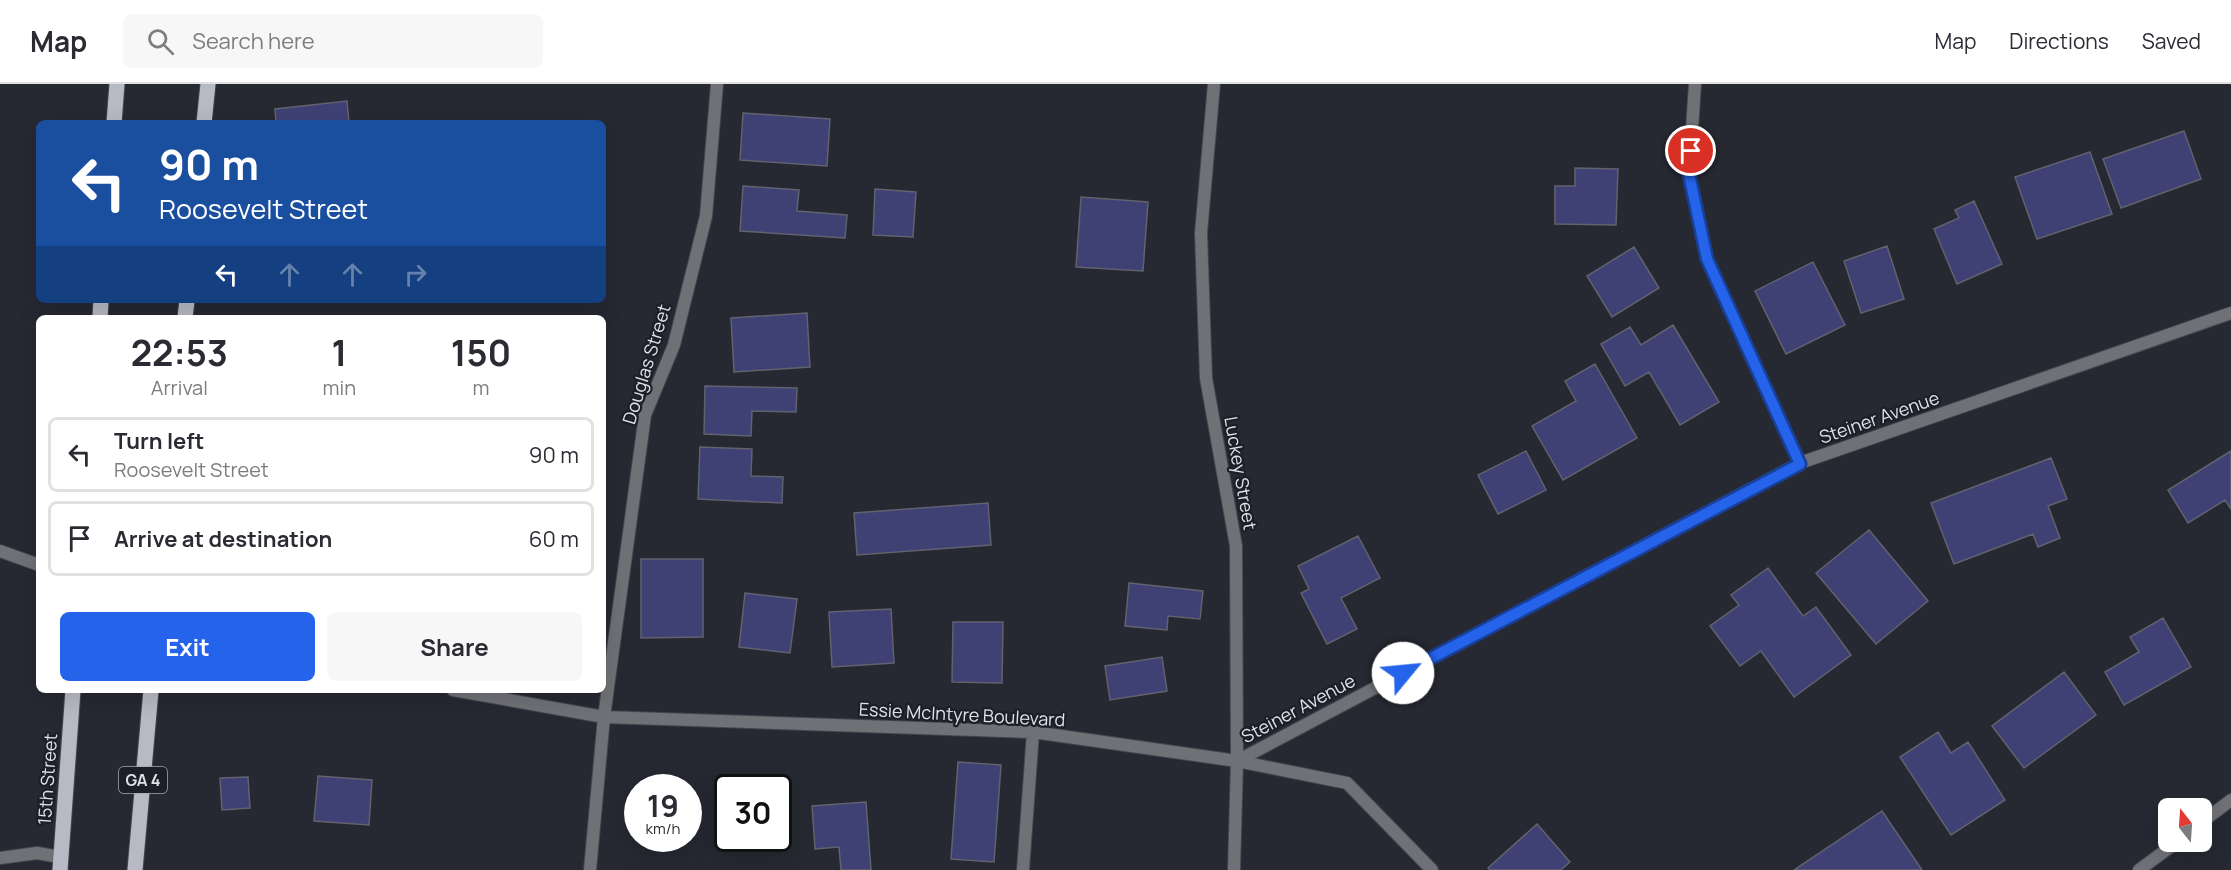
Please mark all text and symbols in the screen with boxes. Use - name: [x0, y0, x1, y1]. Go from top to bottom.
- search box: [123, 14, 543, 68]
- text: Map: [30, 22, 87, 60]
- icon: search: [144, 25, 177, 58]
- text: Search here: [192, 26, 315, 56]
- text: Map: [1935, 27, 1976, 55]
- text: Directions: [2009, 27, 2109, 55]
- text: Saved: [2142, 27, 2201, 55]
- pin: [1665, 125, 1716, 176]
- icon: arrive: [1674, 134, 1707, 167]
- text: 90 m: [159, 135, 259, 193]
- icon: left: [60, 144, 138, 222]
- text: Roosevelt Street: [159, 190, 368, 227]
- icon: left: [210, 258, 243, 291]
- icon: ahead: [273, 258, 306, 291]
- icon: ahead: [336, 258, 369, 291]
- icon: right: [399, 258, 432, 291]
- street label: Douglas Street: [616, 301, 676, 427]
- text: 22:53: [131, 328, 228, 377]
- text: 1: [331, 328, 347, 377]
- text: 150: [451, 328, 511, 377]
- text: Arrival: [151, 374, 208, 401]
- text: min: [323, 374, 356, 401]
- text: m: [473, 374, 490, 401]
- street label: Steiner Avenue: [1816, 385, 1942, 449]
- street label: Luckey Street: [1219, 414, 1263, 532]
- text: Turn left: [114, 426, 204, 456]
- icon: left: [63, 438, 96, 471]
- text: 90 m: [529, 440, 579, 470]
- text: Roosevelt Street: [114, 456, 269, 483]
- icon: arrive: [63, 522, 96, 555]
- text: Arrive at destination: [114, 524, 332, 554]
- text: 60 m: [529, 524, 579, 554]
- button: Exit: [60, 612, 315, 681]
- button: Share: [327, 612, 582, 681]
- position arrow: [1371, 641, 1435, 705]
- street label: Steiner Avenue: [1237, 668, 1359, 748]
- street label: Essie McIntyre Boulevard: [858, 697, 1066, 731]
- street label: 15th Street: [32, 732, 62, 826]
- road number: GA 4: [119, 767, 167, 793]
- speed limit sign: 30: [714, 774, 792, 852]
- text: 19: [647, 785, 679, 826]
- north arrow: [2158, 798, 2212, 852]
- map controls: [2158, 798, 2212, 852]
- text: km/h: [646, 818, 680, 839]

